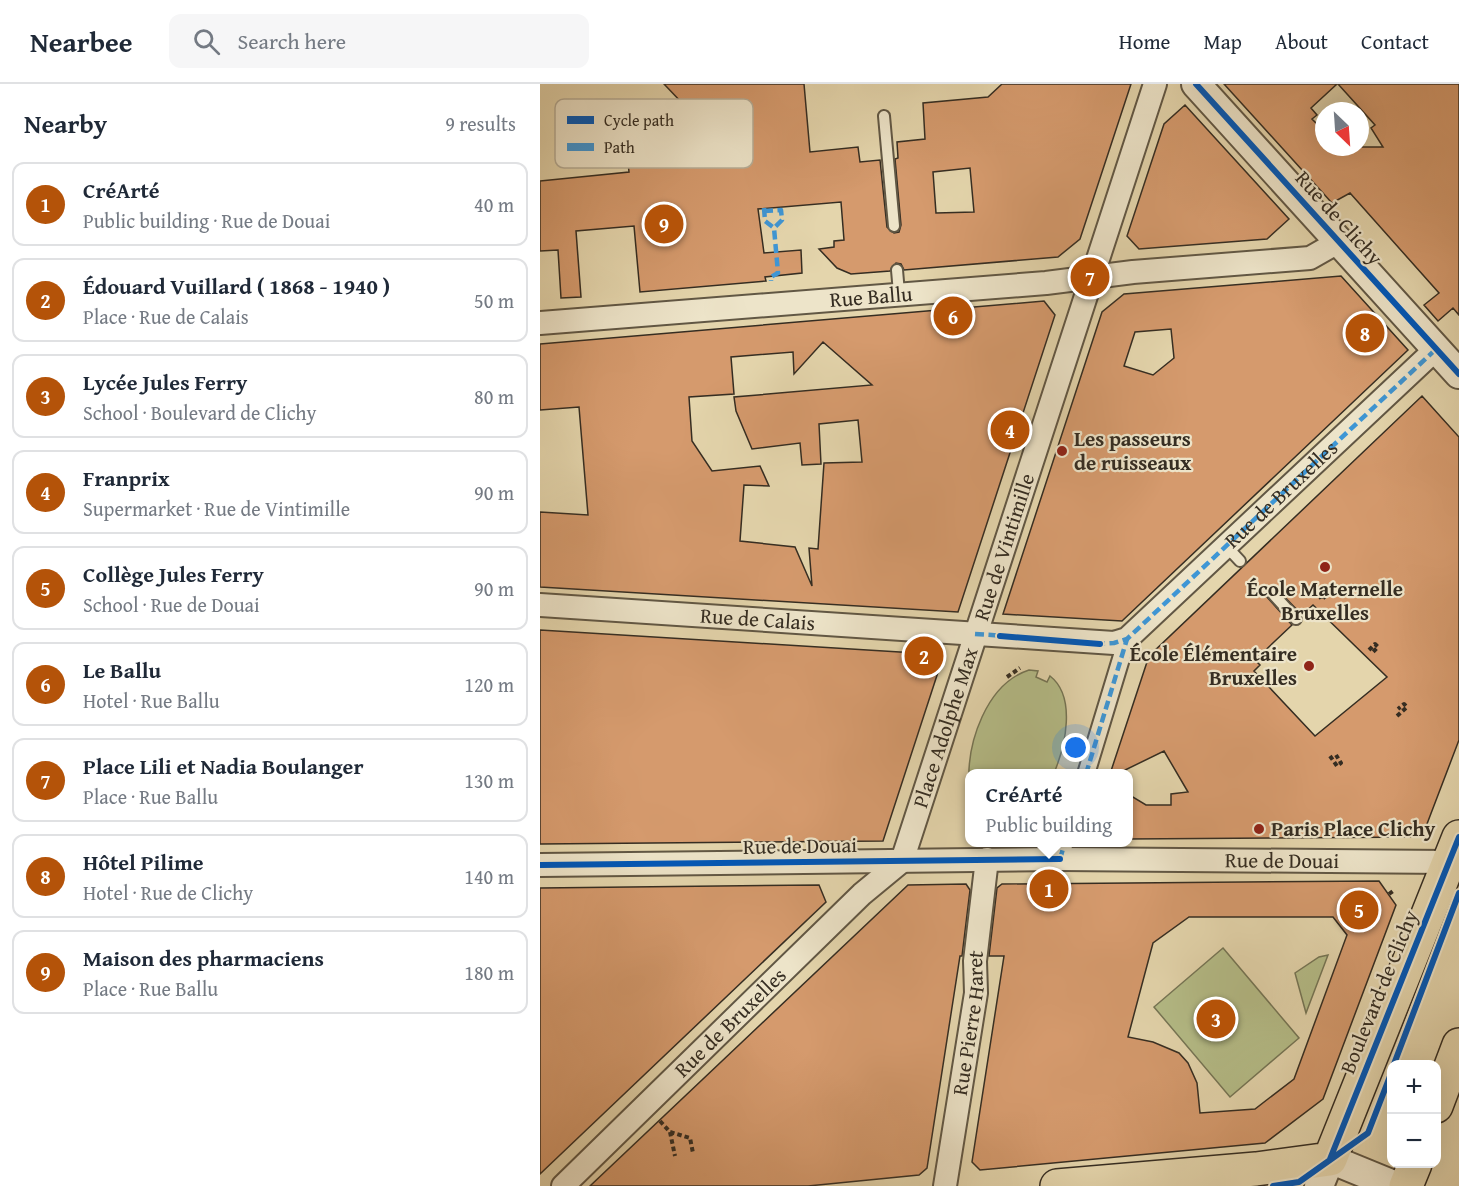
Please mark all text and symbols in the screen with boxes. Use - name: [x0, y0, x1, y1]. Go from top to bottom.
- search box: [169, 14, 589, 68]
- text: Nearbee: [30, 21, 133, 62]
- icon: search: [190, 25, 223, 58]
- text: Search here: [238, 25, 346, 57]
- text: Home: [1119, 26, 1170, 57]
- text: Map: [1203, 26, 1242, 57]
- text: About: [1275, 26, 1328, 57]
- text: Contact: [1361, 26, 1429, 57]
- legend: [555, 99, 753, 168]
- north arrow: [1315, 102, 1369, 156]
- text: Nearby: [24, 104, 107, 143]
- text: Cycle path: [604, 108, 674, 132]
- text: 9 results: [445, 109, 516, 138]
- text: Path: [604, 135, 635, 159]
- street label: Rue de Clichy: [1288, 163, 1391, 272]
- text: CréArté: [83, 174, 160, 206]
- text: 1: [40, 190, 51, 219]
- text: 40 m: [474, 190, 514, 219]
- pin: 9: [644, 202, 684, 246]
- text: Public building · Rue de Douai: [83, 206, 330, 235]
- pin: 7: [1070, 254, 1110, 300]
- text: Édouard Vuillard ( 1868 - 1940 ): [83, 270, 390, 302]
- street label: Rue Ballu: [828, 278, 914, 315]
- text: 2: [40, 286, 51, 315]
- text: 50 m: [474, 286, 514, 315]
- pin: 6: [934, 294, 972, 338]
- text: Place · Rue de Calais: [83, 302, 249, 331]
- pin: 8: [1346, 310, 1384, 356]
- text: Lycée Jules Ferry: [83, 366, 247, 398]
- text: 3: [40, 382, 51, 411]
- text: 80 m: [474, 382, 514, 411]
- text: School · Boulevard de Clichy: [83, 398, 317, 427]
- pin: 4: [990, 408, 1030, 452]
- place label: Les passeurs de ruisseaux: [1074, 423, 1191, 478]
- street label: Rue de Bruxelles: [1217, 433, 1345, 555]
- marker: Les passeurs de ruisseaux: [1055, 444, 1069, 458]
- text: Franprix: [83, 462, 170, 494]
- street label: Rue de Vintimille: [965, 469, 1042, 624]
- text: 4: [40, 478, 51, 507]
- text: 90 m: [474, 478, 514, 507]
- text: Supermarket · Rue de Vintimille: [83, 494, 350, 523]
- text: Collège Jules Ferry: [83, 558, 264, 590]
- marker: École Maternelle Bruxelles: [1318, 560, 1332, 574]
- place label: École Maternelle Bruxelles: [1247, 573, 1403, 628]
- text: 5: [40, 574, 51, 603]
- text: 90 m: [474, 574, 514, 603]
- text: School · Rue de Douai: [83, 590, 260, 619]
- street label: Rue de Calais: [699, 600, 816, 638]
- pin: 2: [904, 634, 944, 678]
- place label: École Élémentaire Bruxelles: [1130, 638, 1297, 693]
- street label: Place Adolphe Max: [904, 643, 986, 812]
- text: Le Ballu: [83, 654, 161, 686]
- marker: École Élémentaire Bruxelles: [1302, 659, 1316, 673]
- text: 6: [40, 670, 51, 699]
- text: 120 m: [464, 670, 514, 699]
- text: Hotel · Rue Ballu: [83, 686, 220, 715]
- your location: [1061, 733, 1090, 762]
- text: Place Lili et Nadia Boulanger: [83, 750, 364, 782]
- text: 7: [40, 766, 51, 795]
- text: 130 m: [464, 766, 514, 795]
- popup: [965, 769, 1133, 847]
- text: CréArté: [986, 778, 1063, 810]
- text: Place · Rue Ballu: [83, 782, 218, 811]
- text: Public building: [986, 810, 1112, 839]
- place label: Paris Place Clichy: [1271, 813, 1436, 844]
- marker: Paris Place Clichy: [1252, 822, 1266, 836]
- street label: Rue de Douai: [743, 829, 857, 862]
- street label: Rue de Douai: [1225, 844, 1339, 876]
- text: Hôtel Pilime: [83, 846, 204, 878]
- text: 8: [40, 862, 51, 891]
- text: 140 m: [464, 862, 514, 891]
- pin: 1: [1030, 866, 1068, 912]
- text: Hotel · Rue de Clichy: [83, 878, 253, 907]
- pin: 5: [1340, 888, 1378, 932]
- street label: Boulevard de Clichy: [1332, 905, 1426, 1078]
- text: Maison des pharmaciens: [83, 942, 324, 974]
- street label: Rue Pierre Haret: [944, 948, 992, 1098]
- text: 9: [40, 958, 51, 987]
- text: 180 m: [464, 958, 514, 987]
- street label: Rue de Bruxelles: [667, 960, 793, 1084]
- text: Place · Rue Ballu: [83, 974, 218, 1003]
- pin: 3: [1196, 996, 1236, 1042]
- map controls: [1387, 1060, 1441, 1168]
- button: +: [1387, 1060, 1441, 1114]
- button: −: [1387, 1114, 1441, 1168]

